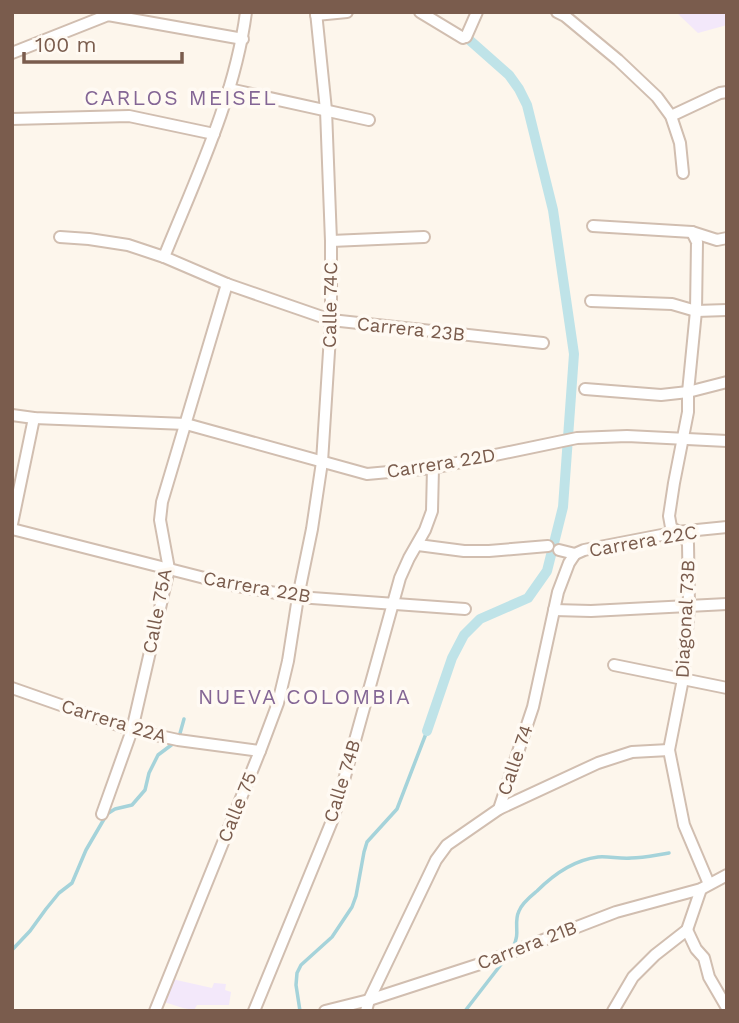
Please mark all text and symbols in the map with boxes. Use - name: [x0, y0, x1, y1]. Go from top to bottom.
- scale bar: [24, 21, 182, 65]
- text: 100 m: [35, 32, 97, 57]
- district label: CARLOS MEISEL: [84, 85, 278, 110]
- street label: Calle 74C: [318, 262, 342, 348]
- street label: Carrera 23B: [356, 312, 466, 346]
- street label: Carrera 22D: [385, 443, 497, 483]
- street label: Carrera 22C: [587, 520, 699, 562]
- street label: Diagonal 73B: [670, 559, 700, 679]
- street label: Calle 75A: [137, 566, 177, 656]
- street label: Carrera 22B: [201, 566, 313, 608]
- district label: NUEVA COLOMBIA: [198, 684, 412, 709]
- street label: Carrera 22A: [59, 694, 170, 748]
- street label: Calle 74: [492, 722, 538, 798]
- street label: Calle 74B: [319, 737, 365, 825]
- street label: Calle 75: [213, 768, 261, 846]
- street label: Carrera 21B: [474, 915, 580, 975]

